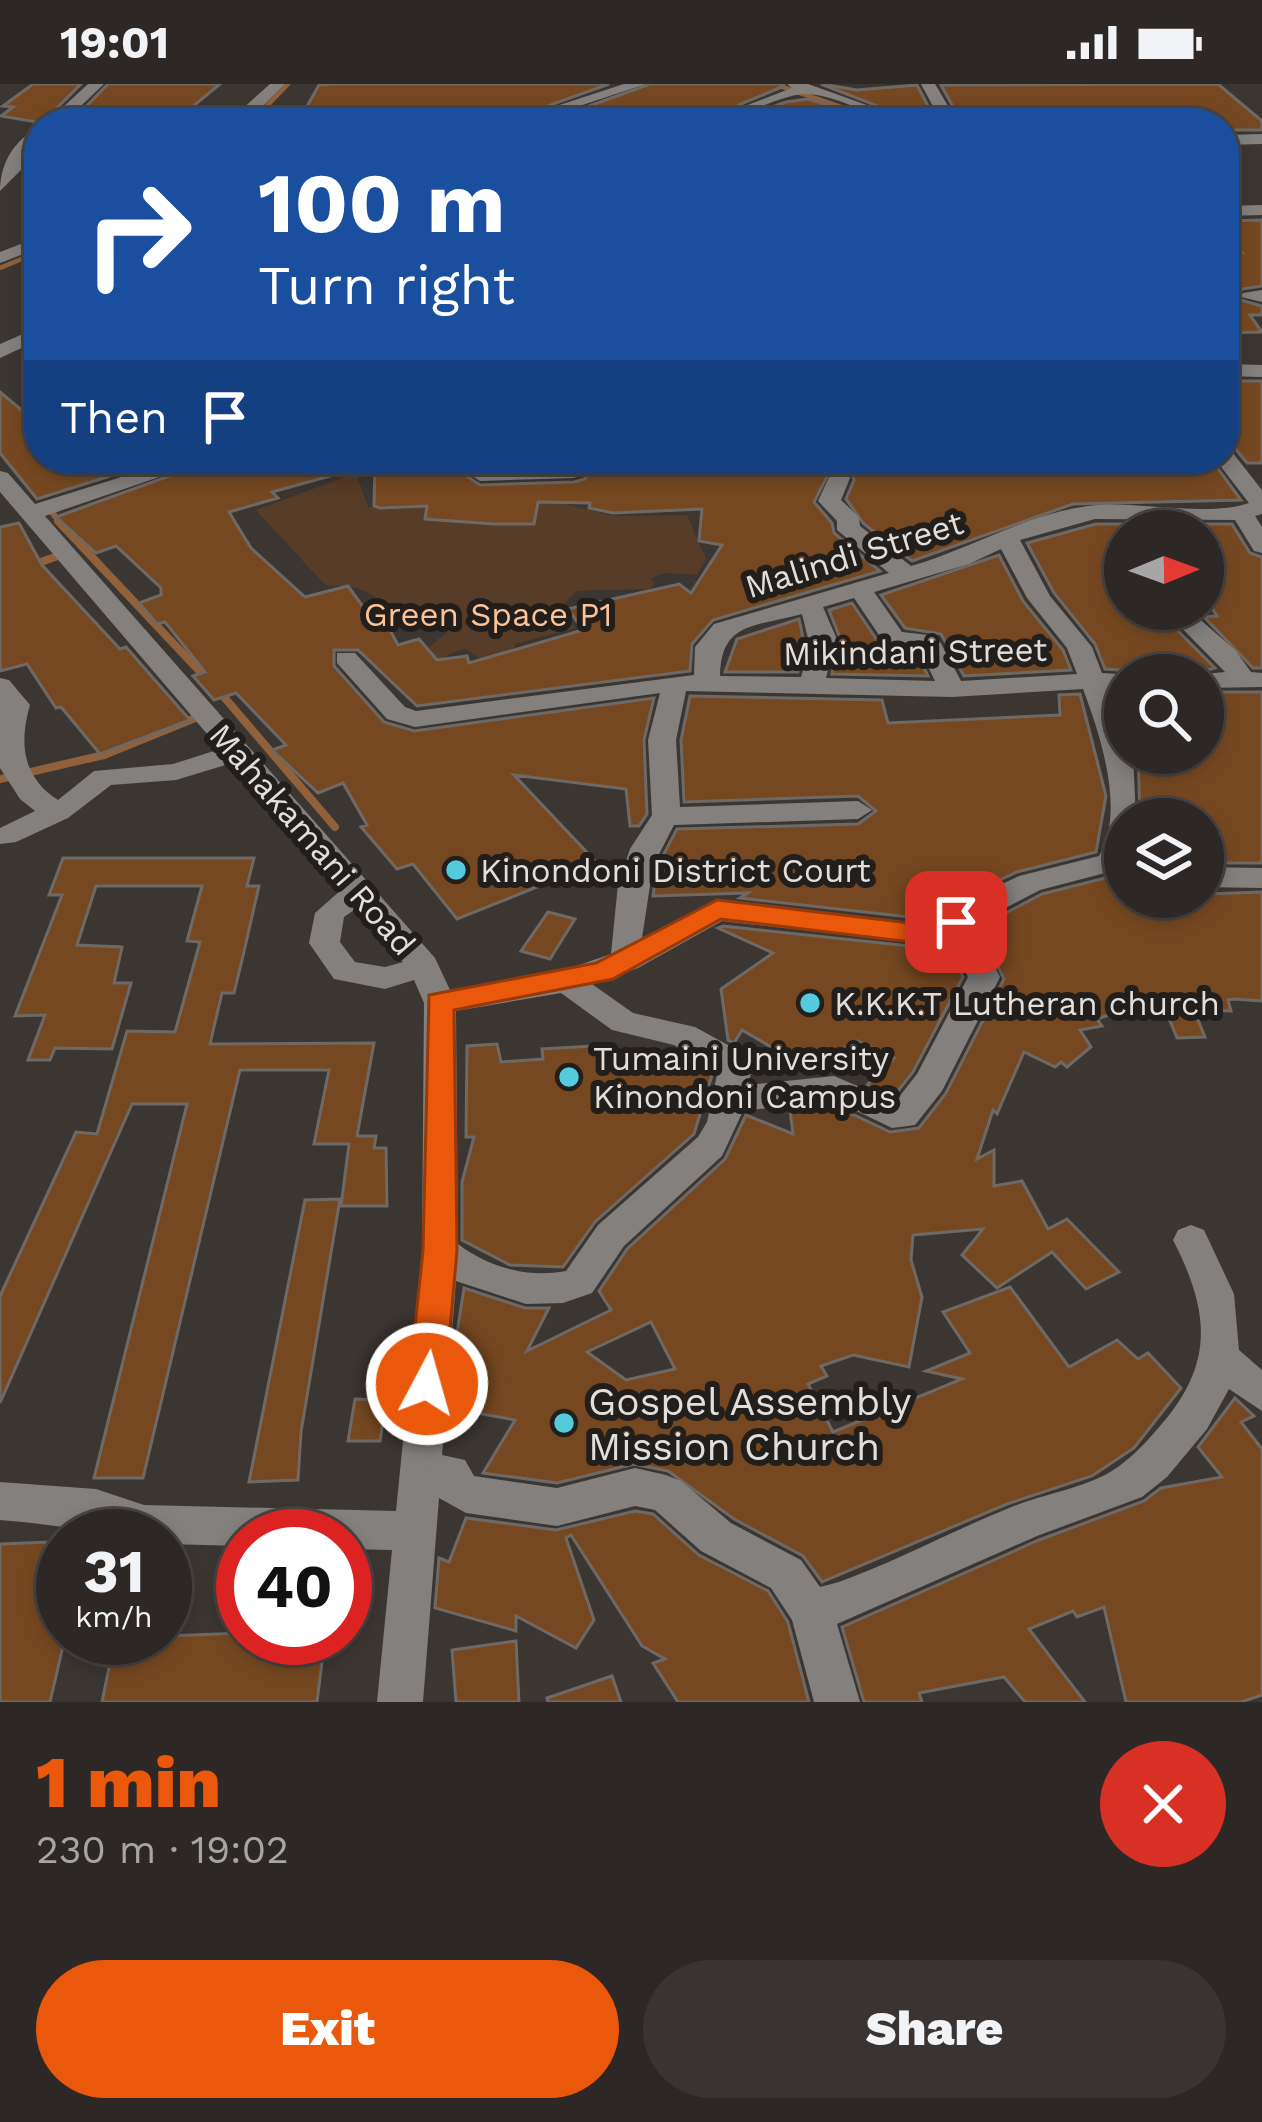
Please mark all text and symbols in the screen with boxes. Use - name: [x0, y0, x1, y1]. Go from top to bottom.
- text: 19:01: [60, 16, 169, 69]
- text: 100 m: [258, 154, 505, 252]
- icon: right: [60, 156, 216, 312]
- text: Turn right: [258, 254, 515, 317]
- icon: arrive: [192, 384, 258, 450]
- text: Then: [60, 391, 168, 444]
- street label: Malindi Street: [740, 503, 968, 606]
- north arrow: [1104, 510, 1224, 630]
- map controls: [1104, 510, 1224, 918]
- park label: Green Space P1: [364, 595, 612, 634]
- street label: Mikindani Street: [783, 630, 1048, 673]
- button: search: [1104, 654, 1224, 774]
- street label: Mahakamani Road: [201, 716, 424, 963]
- button: layers: [1104, 798, 1224, 918]
- place label: Kinondoni District Court: [480, 851, 871, 890]
- marker: Kinondoni District Court: [443, 857, 469, 883]
- pin: [905, 871, 1007, 973]
- icon: arrive: [923, 889, 989, 955]
- place label: K.K.K.T Lutheran church: [834, 984, 1220, 1023]
- marker: K.K.K.T Lutheran church: [797, 990, 823, 1016]
- place label: Tumaini University Kinondoni Campus: [593, 1039, 896, 1116]
- marker: Tumaini University Kinondoni Campus: [556, 1064, 582, 1090]
- position arrow: [364, 1321, 490, 1447]
- place label: Gospel Assembly Mission Church: [588, 1379, 911, 1469]
- marker: Gospel Assembly Mission Church: [551, 1410, 577, 1436]
- speed limit sign: 40: [216, 1509, 372, 1665]
- text: 31: [83, 1536, 145, 1607]
- text: km/h: [75, 1599, 153, 1634]
- text: 1 min: [36, 1740, 221, 1824]
- button: close: [1100, 1741, 1226, 1867]
- text: 230 m · 19:02: [36, 1827, 289, 1872]
- button: Exit: [36, 1960, 619, 2098]
- button: Share: [643, 1960, 1226, 2098]

